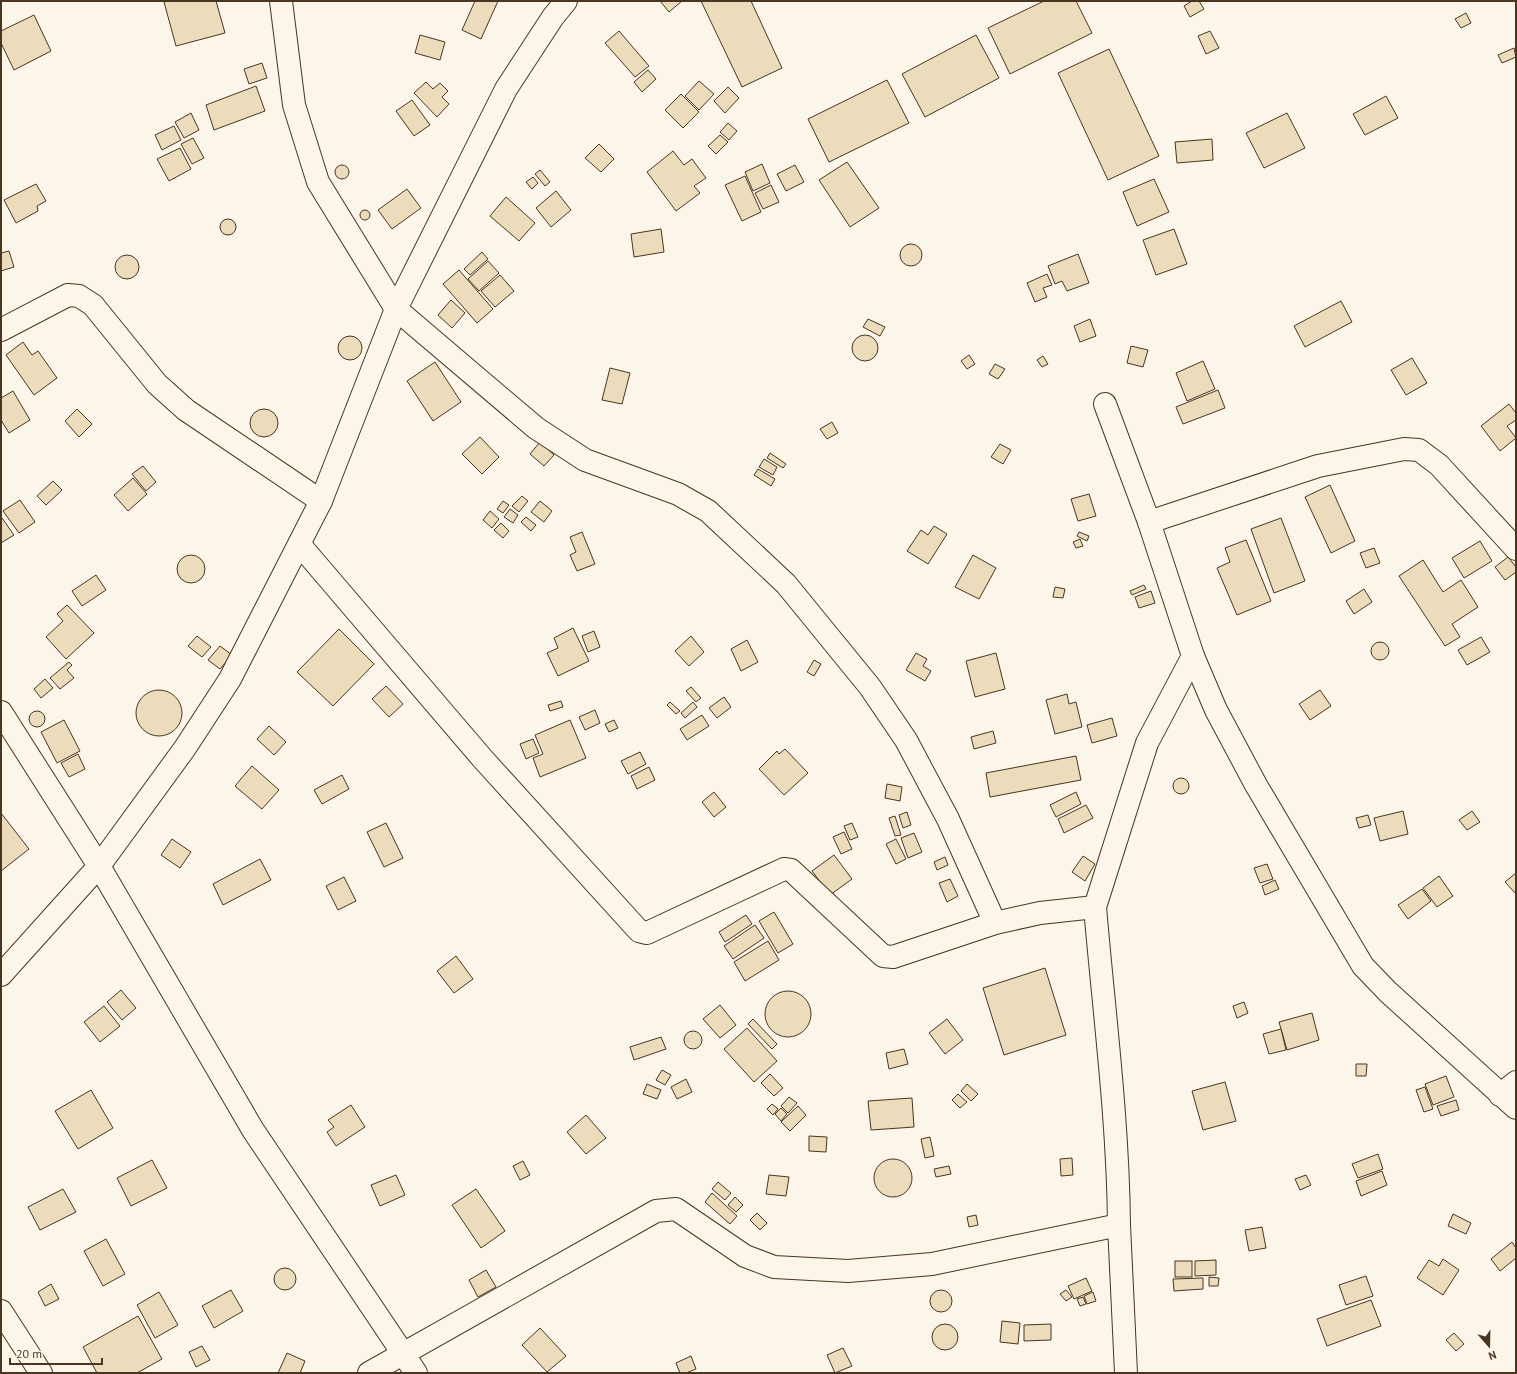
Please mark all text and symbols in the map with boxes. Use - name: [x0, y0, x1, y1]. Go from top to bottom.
- north arrow: [1469, 1326, 1509, 1366]
- scale bar: [10, 1340, 102, 1366]
- text: 20 m: [16, 1346, 42, 1361]
- text: N: [1487, 1348, 1498, 1363]

